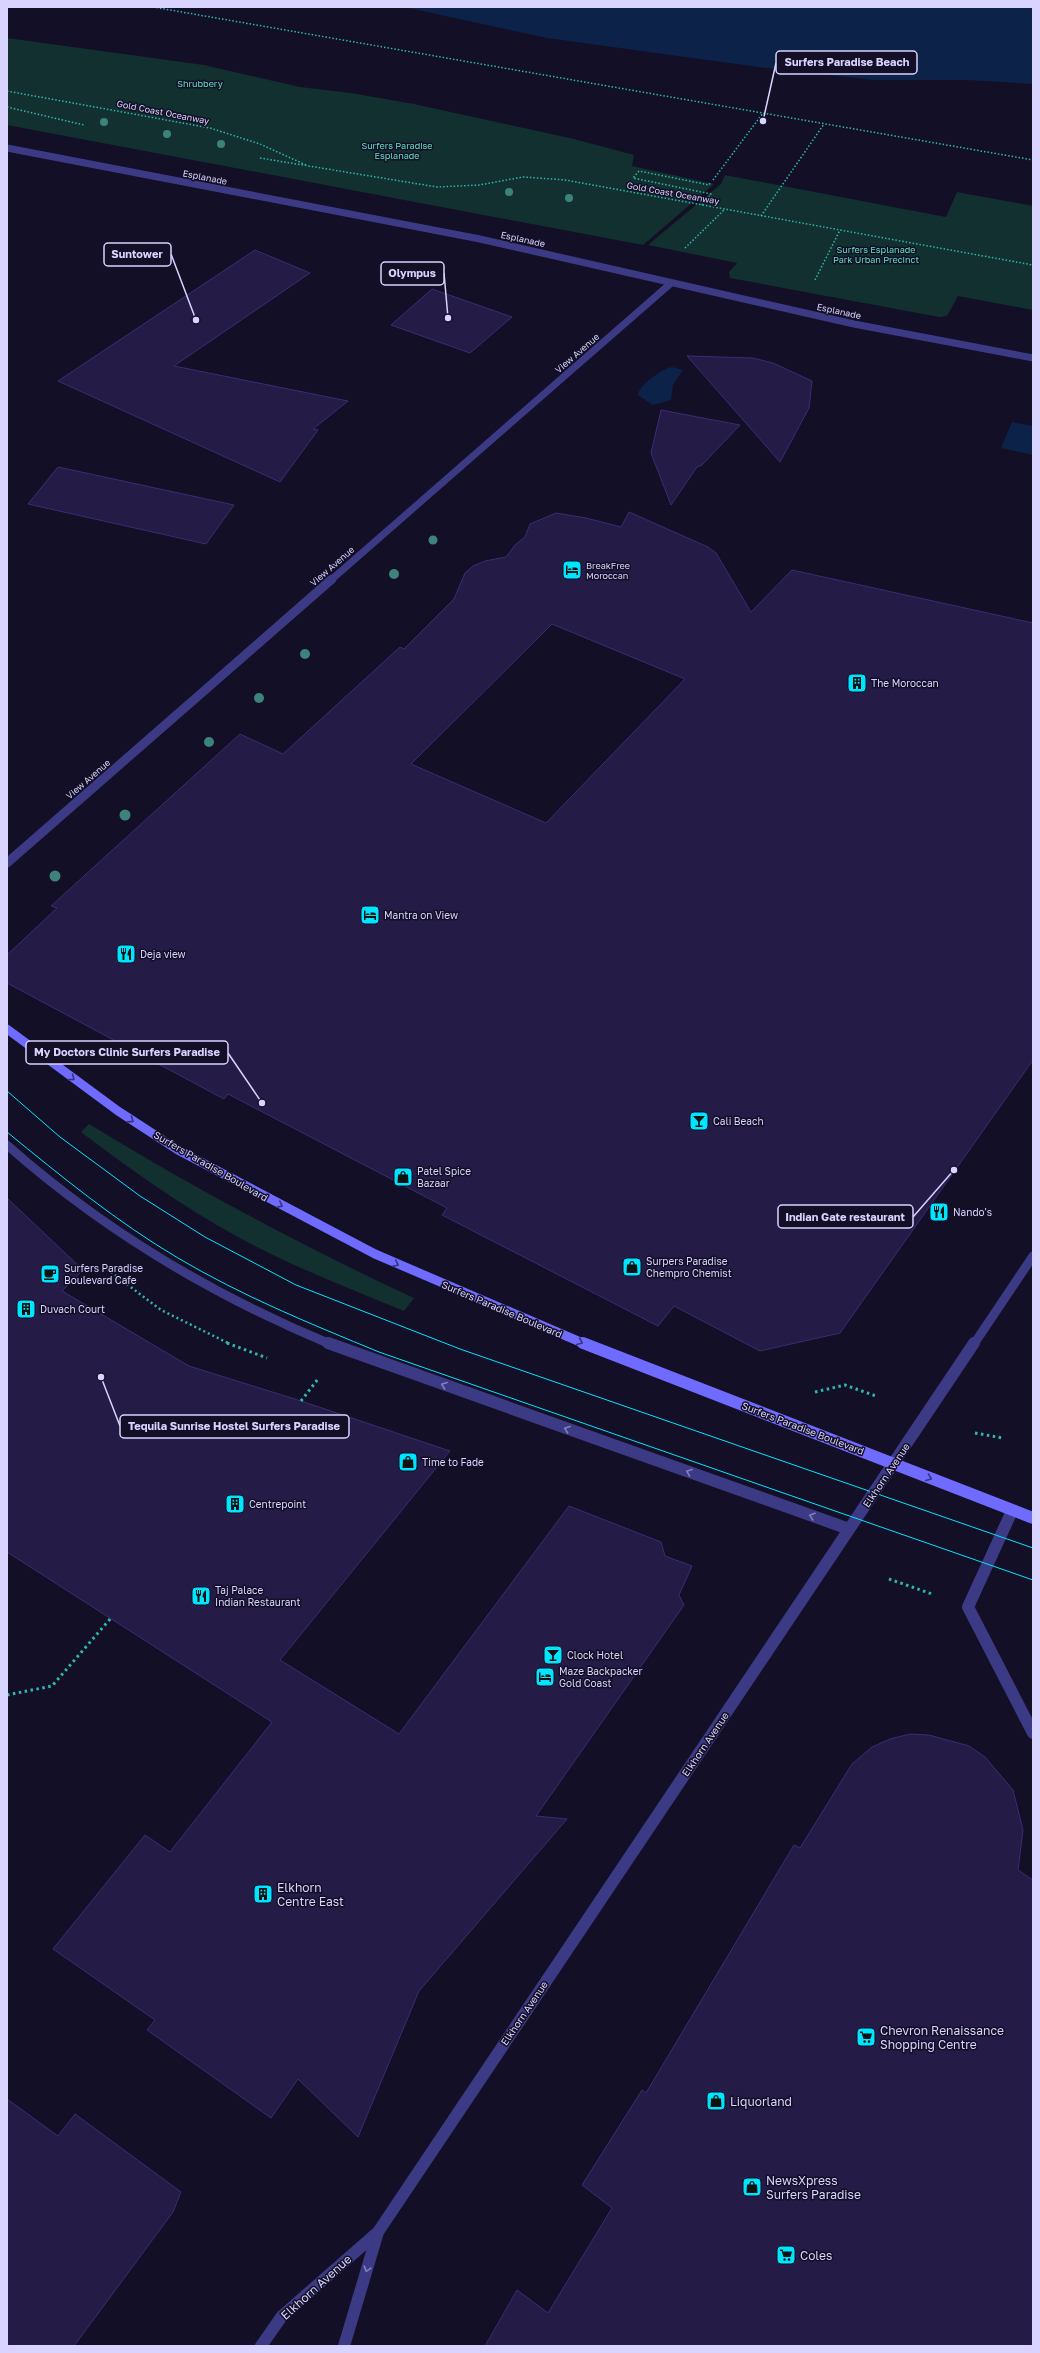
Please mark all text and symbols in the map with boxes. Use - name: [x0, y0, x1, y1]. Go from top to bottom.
- callout: Surfers Paradise Beach: [776, 51, 917, 74]
- text: Surfers Paradise Beach: [785, 55, 910, 68]
- park label: Shrubbery: [177, 78, 223, 89]
- street label: Gold Coast Oceanway: [116, 98, 210, 126]
- park label: Surfers Paradise Esplanade: [361, 140, 433, 161]
- street label: Esplanade: [182, 167, 228, 187]
- street label: Gold Coast Oceanway: [626, 179, 720, 207]
- street label: Esplanade: [500, 229, 546, 249]
- callout: Suntower: [104, 243, 171, 266]
- park label: Surfers Esplanade Park Urban Precinct: [833, 244, 919, 265]
- text: Suntower: [111, 247, 163, 260]
- callout: Olympus: [381, 262, 444, 285]
- text: Olympus: [388, 266, 436, 279]
- street label: Esplanade: [816, 301, 862, 321]
- street label: View Avenue: [553, 331, 601, 375]
- street label: View Avenue: [308, 544, 356, 588]
- hotel icon: BreakFree Moroccan: [561, 559, 583, 581]
- place label: BreakFree Moroccan: [586, 560, 630, 581]
- building icon: The Moroccan: [846, 672, 868, 694]
- place label: The Moroccan: [871, 677, 939, 689]
- street label: View Avenue: [64, 757, 112, 801]
- hotel icon: Mantra on View: [359, 904, 381, 926]
- place label: Mantra on View: [384, 909, 458, 921]
- restaurant icon: Deja view: [115, 943, 137, 965]
- place label: Deja view: [140, 948, 186, 960]
- callout: My Doctors Clinic Surfers Paradise: [26, 1041, 228, 1064]
- text: My Doctors Clinic Surfers Paradise: [34, 1045, 220, 1058]
- one-way arrow: [67, 1073, 74, 1080]
- bar icon: Cali Beach: [688, 1110, 710, 1132]
- one-way arrow: [127, 1115, 134, 1122]
- place label: Cali Beach: [713, 1115, 764, 1127]
- street label: Surfers Paradise Boulevard: [152, 1128, 270, 1204]
- place label: Patel Spice Bazaar: [417, 1165, 471, 1189]
- shop icon: Patel Spice Bazaar: [392, 1166, 414, 1188]
- one-way arrow: [276, 1200, 284, 1208]
- restaurant icon: Nando's: [928, 1201, 950, 1223]
- callout: Indian Gate restaurant: [778, 1205, 913, 1228]
- place label: Nando's: [953, 1206, 992, 1218]
- text: Indian Gate restaurant: [785, 1210, 905, 1223]
- place label: Surpers Paradise Chempro Chemist: [646, 1255, 732, 1279]
- shop icon: Surpers Paradise Chempro Chemist: [621, 1256, 643, 1278]
- one-way arrow: [393, 1259, 400, 1267]
- place label: Surfers Paradise Boulevard Cafe: [64, 1262, 143, 1286]
- cafe icon: Surfers Paradise Boulevard Cafe: [39, 1263, 61, 1285]
- street label: Surfers Paradise Boulevard: [440, 1278, 564, 1340]
- building icon: Duvach Court: [15, 1298, 37, 1320]
- place label: Duvach Court: [40, 1303, 105, 1315]
- one-way arrow: [576, 1337, 584, 1345]
- one-way arrow: [441, 1382, 448, 1390]
- street label: Surfers Paradise Boulevard: [740, 1399, 866, 1457]
- callout: Tequila Sunrise Hostel Surfers Paradise: [120, 1415, 349, 1438]
- text: Tequila Sunrise Hostel Surfers Paradise: [128, 1419, 341, 1432]
- one-way arrow: [563, 1425, 570, 1434]
- street label: Elkhorn Avenue: [860, 1440, 912, 1509]
- shop icon: Time to Fade: [397, 1451, 419, 1473]
- place label: Time to Fade: [422, 1456, 484, 1468]
- one-way arrow: [686, 1469, 693, 1477]
- one-way arrow: [924, 1473, 932, 1481]
- building icon: Centrepoint: [224, 1493, 246, 1515]
- place label: Centrepoint: [249, 1498, 306, 1510]
- one-way arrow: [808, 1512, 815, 1520]
- place label: Taj Palace Indian Restaurant: [215, 1584, 300, 1608]
- restaurant icon: Taj Palace Indian Restaurant: [190, 1585, 212, 1607]
- bar icon: Clock Hotel: [542, 1644, 564, 1666]
- place label: Clock Hotel: [567, 1649, 623, 1661]
- place label: Maze Backpacker Gold Coast: [559, 1665, 643, 1689]
- hotel icon: Maze Backpacker Gold Coast: [534, 1666, 556, 1688]
- street label: Elkhorn Avenue: [679, 1709, 731, 1778]
- place label: Elkhorn Centre East: [277, 1880, 344, 1909]
- building icon: Elkhorn Centre East: [252, 1883, 274, 1905]
- street label: Elkhorn Avenue: [498, 1978, 550, 2047]
- place label: Chevron Renaissance Shopping Centre: [880, 2023, 1004, 2052]
- supermarket icon: Chevron Renaissance Shopping Centre: [855, 2026, 877, 2048]
- shop icon: Liquorland: [705, 2090, 727, 2112]
- place label: Liquorland: [730, 2094, 792, 2109]
- place label: NewsXpress Surfers Paradise: [766, 2173, 861, 2202]
- shop icon: NewsXpress Surfers Paradise: [741, 2176, 763, 2198]
- supermarket icon: Coles: [775, 2244, 797, 2266]
- place label: Coles: [800, 2248, 832, 2263]
- street label: Elkhorn Avenue: [278, 2251, 354, 2323]
- one-way arrow: [363, 2266, 372, 2273]

